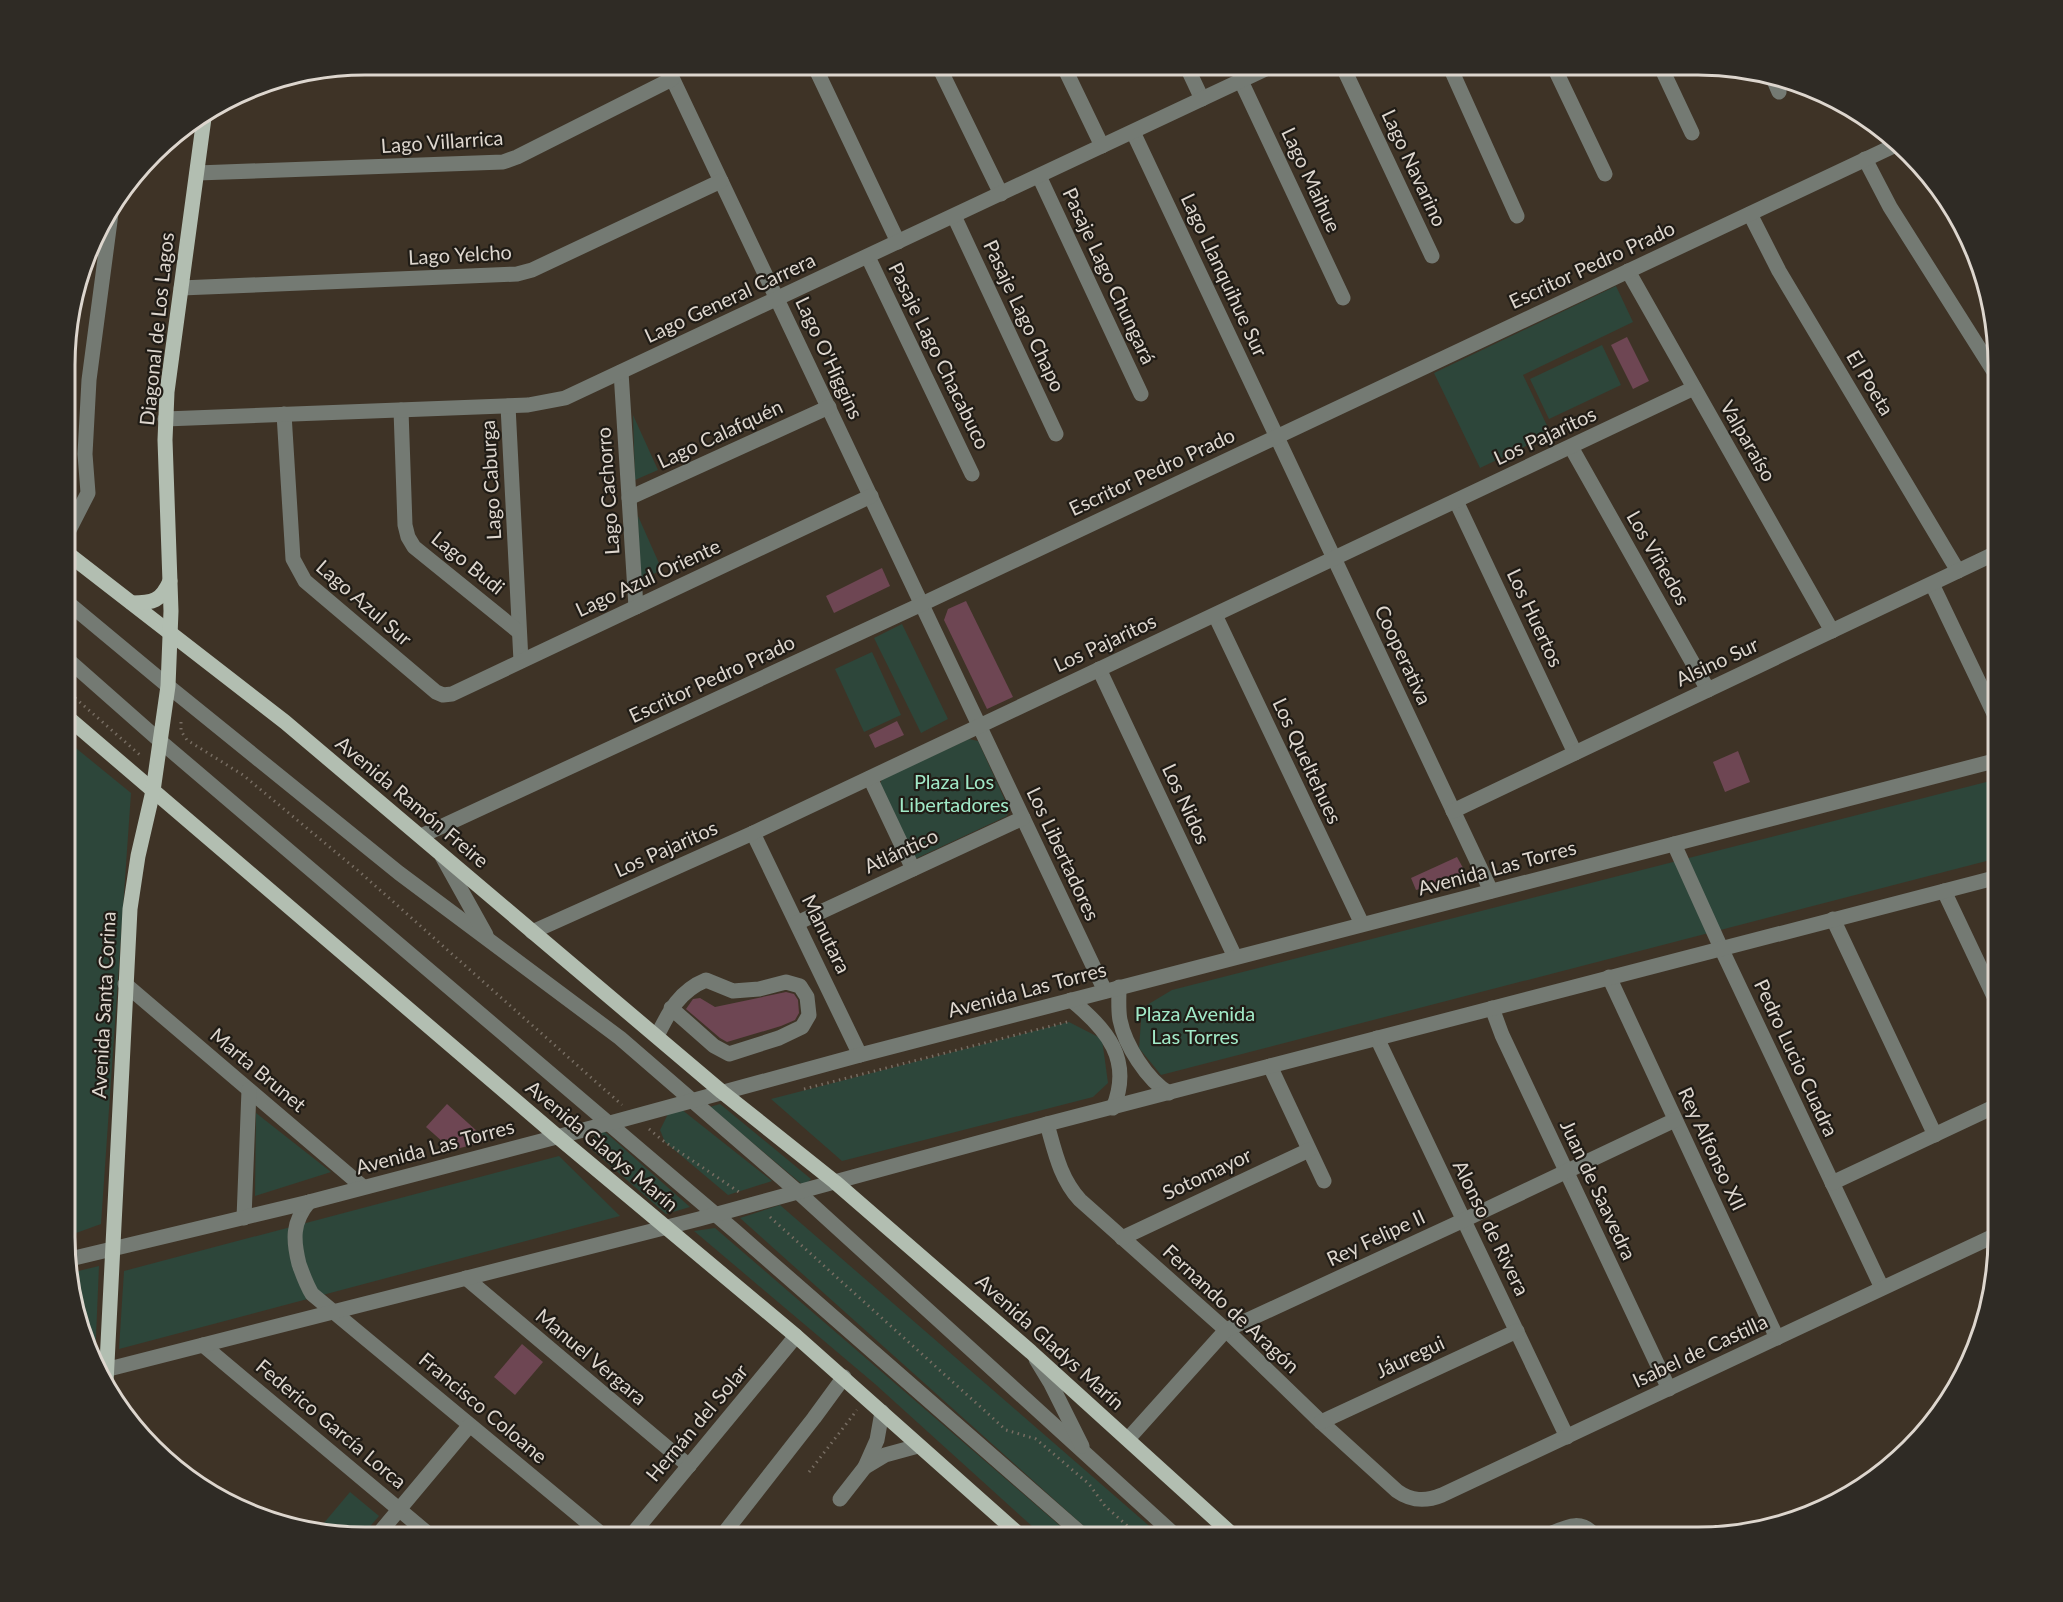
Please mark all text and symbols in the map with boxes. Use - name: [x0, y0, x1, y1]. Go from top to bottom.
- street label: Lago Navarino: [1377, 105, 1452, 230]
- street label: Lago Maihue: [1277, 123, 1347, 236]
- street label: Lago Villarrica: [380, 125, 504, 157]
- street label: Pasaje Lago Chungará: [1058, 184, 1161, 368]
- street label: Lago Llanquihue Sur: [1177, 189, 1274, 361]
- street label: Escritor Pedro Prado: [1505, 215, 1678, 313]
- street label: Diagonal de Los Lagos: [134, 231, 178, 427]
- street label: Pasaje Lago Chapo: [979, 236, 1071, 395]
- street label: Lago Yelcho: [408, 239, 512, 269]
- street label: Lago General Carrera: [640, 247, 819, 347]
- street label: Pasaje Lago Chacabuco: [884, 258, 996, 453]
- street label: Lago O'Higgins: [791, 293, 869, 423]
- street label: El Poeta: [1842, 346, 1900, 419]
- street label: Lago Calafquén: [653, 394, 786, 473]
- street label: Valparaíso: [1716, 396, 1782, 485]
- street label: Los Pajaritos: [1490, 401, 1600, 469]
- street label: Lago Caburga: [475, 420, 505, 541]
- street label: Escritor Pedro Prado: [1065, 422, 1238, 520]
- street label: Lago Cachorro: [591, 427, 623, 556]
- street label: Los Viñedos: [1622, 506, 1696, 609]
- street label: Lago Budi: [427, 526, 510, 599]
- street label: Lago Azul Oriente: [571, 533, 724, 621]
- street label: Lago Azul Sur: [312, 554, 418, 651]
- street label: Los Huertos: [1503, 565, 1569, 671]
- street label: Cooperativa: [1370, 601, 1437, 708]
- street label: Los Pajaritos: [1050, 608, 1160, 676]
- street label: Escritor Pedro Prado: [625, 629, 798, 727]
- street label: Alsino Sur: [1671, 631, 1762, 691]
- street label: Los Queltehues: [1268, 694, 1348, 827]
- street label: Avenida Ramón Freire: [331, 730, 494, 872]
- street label: Los Nidos: [1158, 760, 1216, 848]
- park label: Plaza Los Libertadores: [899, 769, 1009, 816]
- street label: Los Libertadores: [1022, 783, 1105, 924]
- street label: Los Pajaritos: [610, 815, 721, 881]
- street label: Atlántico: [860, 823, 941, 878]
- street label: Avenida Las Torres: [1415, 834, 1579, 900]
- street label: Manutara: [798, 890, 856, 977]
- street label: Avenida Santa Corina: [86, 911, 120, 1099]
- street label: Avenida Las Torres: [945, 956, 1109, 1022]
- street label: Pedro Lucio Cuadra: [1750, 975, 1844, 1140]
- park label: Plaza Avenida Las Torres: [1135, 1001, 1255, 1048]
- street label: Marta Brunet: [206, 1022, 311, 1116]
- street label: Avenida Gladys Marín: [522, 1075, 684, 1216]
- street label: Rey Alfonso XII: [1674, 1083, 1752, 1214]
- street label: Avenida Las Torres: [353, 1113, 517, 1179]
- street label: Juan de Saavedra: [1556, 1116, 1642, 1263]
- street label: Sotomayor: [1158, 1142, 1255, 1204]
- street label: Alonso de Rivera: [1449, 1156, 1535, 1299]
- street label: Rey Felipe II: [1323, 1204, 1429, 1270]
- street label: Fernando de Aragón: [1159, 1239, 1305, 1378]
- street label: Avenida Gladys Marín: [972, 1268, 1130, 1414]
- street label: Manuel Vergara: [531, 1303, 652, 1410]
- street label: Isabel de Castilla: [1628, 1308, 1771, 1392]
- street label: Jáuregui: [1371, 1330, 1448, 1382]
- street label: Francisco Coloane: [415, 1347, 553, 1468]
- street label: Federico García Lorca: [252, 1353, 412, 1493]
- street label: Hernán del Solar: [640, 1358, 753, 1486]

